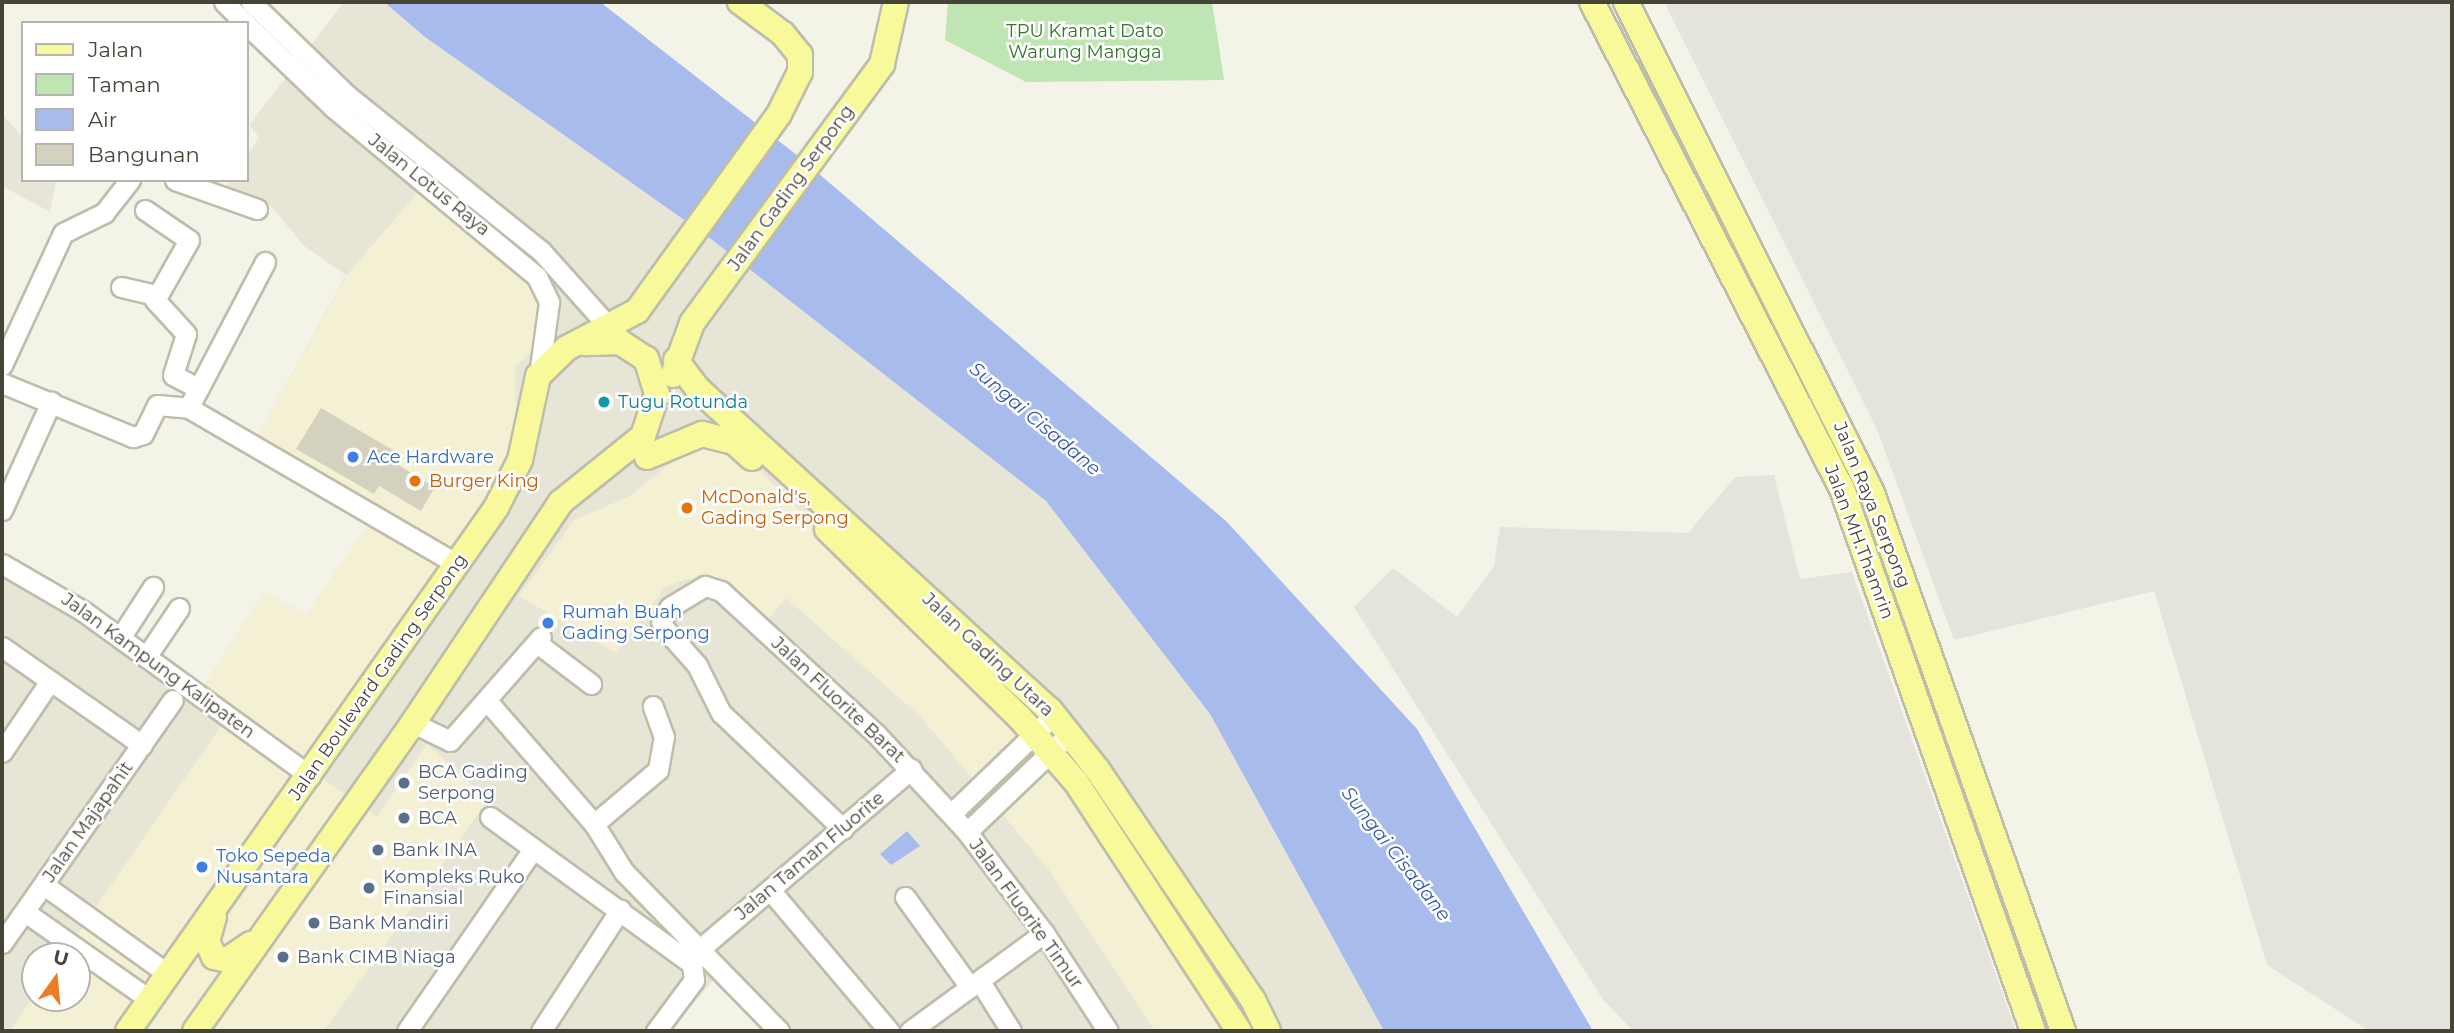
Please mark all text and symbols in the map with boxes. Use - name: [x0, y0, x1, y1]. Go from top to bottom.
- legend: [21, 21, 248, 182]
- park label: TPU Kramat Dato Warung Mangga: [1006, 21, 1164, 64]
- text: Jalan: [88, 37, 143, 62]
- text: Taman: [88, 72, 161, 97]
- street label: Jalan Gading Serpong: [724, 101, 858, 275]
- text: Air: [88, 107, 117, 132]
- street label: Jalan Lotus Raya: [364, 129, 494, 241]
- text: Bangunan: [88, 142, 200, 167]
- water label: Sungai Cisadane: [965, 357, 1105, 481]
- place label: Tugu Rotunda: [618, 391, 748, 413]
- marker: Tugu Rotunda: [596, 394, 612, 410]
- street label: Jalan Raya Serpong: [1829, 419, 1915, 591]
- place label: Ace Hardware: [367, 446, 494, 468]
- marker: Ace Hardware: [345, 449, 361, 465]
- street label: Jalan MH.Thamrin: [1820, 462, 1898, 622]
- place label: Burger King: [429, 470, 539, 492]
- marker: Burger King: [407, 473, 423, 489]
- place label: McDonald's, Gading Serpong: [701, 487, 849, 530]
- marker: McDonald's, Gading Serpong: [679, 500, 695, 516]
- street label: Jalan Boulevard Gading Serpong: [284, 549, 472, 805]
- street label: Jalan Kampung Kalipaten: [57, 589, 259, 743]
- street label: Jalan Gading Utara: [918, 589, 1058, 721]
- place label: Rumah Buah Gading Serpong: [562, 602, 710, 644]
- marker: Rumah Buah Gading Serpong: [540, 615, 556, 631]
- street label: Jalan Fluorite Barat: [767, 633, 909, 767]
- street label: Jalan Majapahit: [38, 758, 138, 886]
- place label: BCA Gading Serpong: [418, 762, 528, 804]
- marker: BCA Gading Serpong: [396, 775, 412, 791]
- water label: Sungai Cisadane: [1336, 782, 1456, 926]
- street label: Jalan Taman Fluorite: [731, 787, 889, 925]
- place label: BCA: [418, 807, 457, 829]
- marker: BCA: [396, 810, 412, 826]
- street label: Jalan Fluorite Timur: [965, 835, 1087, 993]
- place label: Bank INA: [392, 839, 477, 861]
- marker: Bank INA: [370, 842, 386, 858]
- place label: Toko Sepeda Nusantara: [216, 846, 331, 888]
- marker: Toko Sepeda Nusantara: [194, 859, 210, 875]
- place label: Kompleks Ruko Finansial: [383, 867, 524, 910]
- marker: Kompleks Ruko Finansial: [361, 880, 377, 896]
- place label: Bank Mandiri: [328, 912, 449, 934]
- marker: Bank Mandiri: [306, 915, 322, 931]
- north arrow: [21, 942, 91, 1012]
- text: U: [51, 945, 71, 971]
- place label: Bank CIMB Niaga: [297, 946, 456, 968]
- marker: Bank CIMB Niaga: [275, 949, 291, 965]

